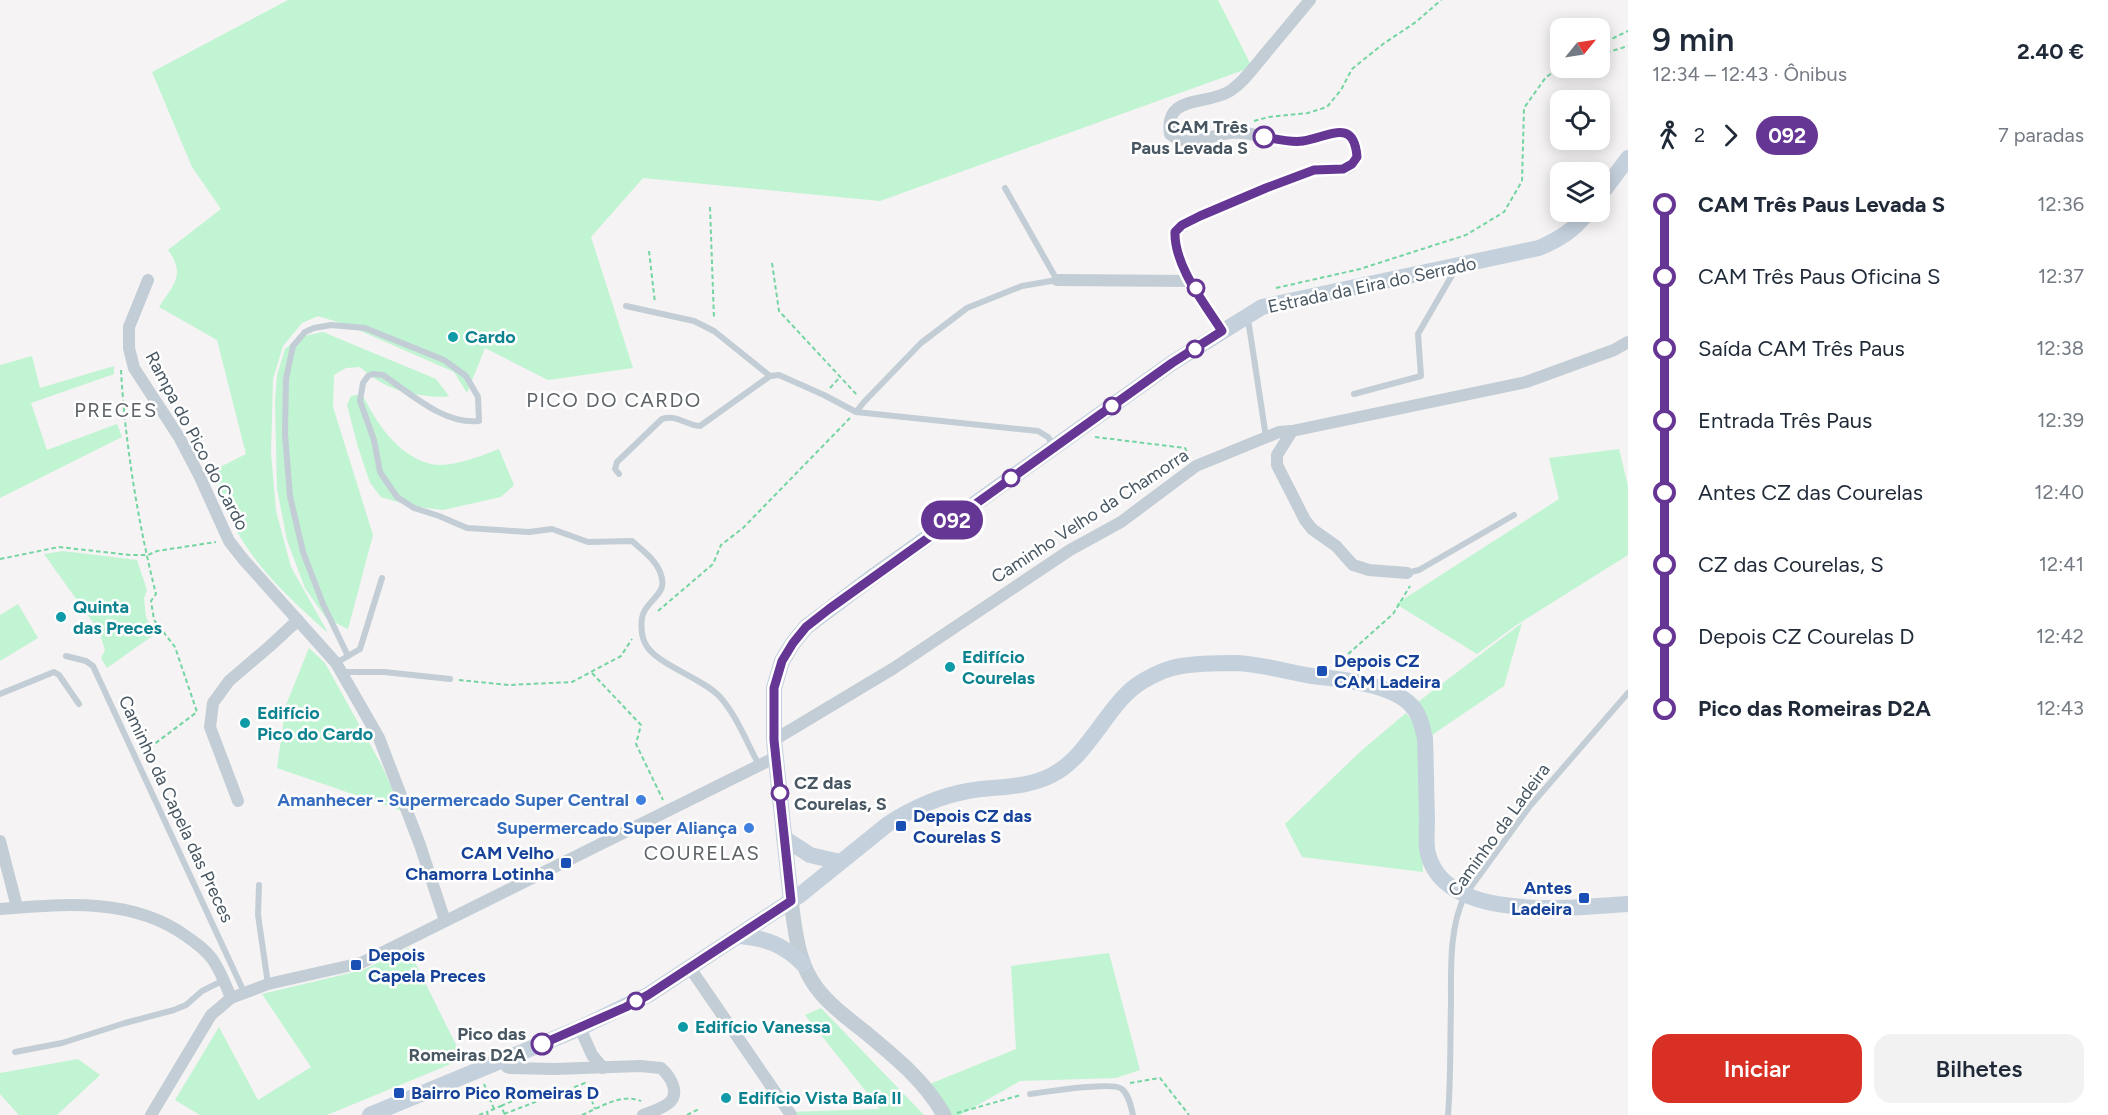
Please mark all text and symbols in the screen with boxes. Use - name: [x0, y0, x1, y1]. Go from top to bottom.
- north arrow: [1550, 18, 1610, 78]
- map controls: [1550, 18, 1610, 222]
- text: 9 min: [1652, 20, 1734, 59]
- text: 2.40 €: [2017, 38, 2084, 65]
- text: 12:34 – 12:43 · Ônibus: [1652, 62, 1847, 86]
- button: locate: [1550, 90, 1610, 150]
- place label: CAM Três Paus Levada S: [1131, 116, 1249, 159]
- icon: walk: [1652, 119, 1685, 152]
- icon: forward: [1714, 119, 1747, 152]
- text: 2: [1694, 123, 1705, 147]
- text: 092: [1768, 123, 1806, 148]
- text: 7 paradas: [1998, 123, 2084, 147]
- marker: CAM Três Paus Levada S: [1253, 126, 1275, 148]
- button: layers: [1550, 162, 1610, 222]
- text: CAM Três Paus Levada S: [1698, 191, 1945, 218]
- text: 12:36: [2037, 192, 2084, 216]
- street label: Estrada da Eira do Serrado: [1266, 252, 1478, 318]
- text: CAM Três Paus Oficina S: [1698, 263, 1941, 290]
- text: 12:37: [2038, 264, 2084, 288]
- unlabelled marker: [1187, 279, 1205, 297]
- place label: Cardo: [465, 326, 516, 348]
- marker: Cardo: [446, 330, 460, 344]
- text: Saída CAM Três Paus: [1698, 335, 1905, 362]
- text: 12:38: [2036, 336, 2084, 360]
- unlabelled marker: [1186, 340, 1204, 358]
- street label: Rampa do Pico do Cardo: [140, 348, 254, 534]
- district label: PICO DO CARDO: [526, 388, 702, 412]
- unlabelled marker: [1103, 397, 1121, 415]
- district label: PRECES: [74, 398, 158, 422]
- text: Entrada Três Paus: [1698, 407, 1872, 434]
- text: 12:39: [2037, 408, 2084, 432]
- street label: Caminho Velho da Chamorra: [987, 444, 1193, 588]
- unlabelled marker: [1002, 469, 1020, 487]
- text: Antes CZ das Courelas: [1698, 479, 1923, 506]
- text: 12:40: [2034, 480, 2084, 504]
- line badge: 092: [918, 500, 986, 540]
- text: 092: [933, 508, 971, 533]
- text: CZ das Courelas, S: [1698, 551, 1884, 578]
- text: 12:41: [2039, 552, 2084, 576]
- place label: Quinta das Preces: [73, 596, 162, 639]
- marker: Quinta das Preces: [54, 610, 68, 624]
- text: Depois CZ Courelas D: [1698, 623, 1914, 650]
- text: 12:42: [2036, 624, 2084, 648]
- place label: Edifício Courelas: [962, 646, 1036, 689]
- place label: Depois CZ CAM Ladeira: [1334, 650, 1441, 693]
- marker: Edifício Courelas: [943, 660, 957, 674]
- marker: Depois CZ CAM Ladeira: [1315, 664, 1329, 678]
- street label: Caminho da Capela das Preces: [114, 692, 238, 926]
- text: Pico das Romeiras D2A: [1698, 695, 1931, 722]
- text: 12:43: [2036, 696, 2084, 720]
- place label: Edifício Pico do Cardo: [257, 702, 373, 745]
- marker: Edifício Pico do Cardo: [238, 716, 252, 730]
- street label: Caminho da Ladeira: [1443, 759, 1555, 901]
- place label: CZ das Courelas, S: [794, 772, 887, 815]
- marker: CZ das Courelas, S: [771, 784, 789, 802]
- place label: Amanhecer - Supermercado Super Central: [277, 789, 629, 811]
- marker: Amanhecer - Supermercado Super Central: [634, 793, 648, 807]
- place label: Depois CZ das Courelas S: [913, 805, 1032, 848]
- place label: Supermercado Super Aliança: [497, 817, 737, 839]
- marker: Depois CZ das Courelas S: [894, 819, 908, 833]
- marker: Supermercado Super Aliança: [742, 821, 756, 835]
- district label: COURELAS: [644, 841, 760, 865]
- place label: CAM Velho Chamorra Lotinha: [405, 842, 554, 885]
- marker: CAM Velho Chamorra Lotinha: [559, 856, 573, 870]
- place label: Antes Ladeira: [1511, 877, 1573, 920]
- marker: Antes Ladeira: [1577, 891, 1591, 905]
- place label: Depois Capela Preces: [368, 944, 486, 987]
- marker: Depois Capela Preces: [349, 958, 363, 972]
- unlabelled marker: [627, 992, 645, 1010]
- place label: Edifício Vanessa: [695, 1016, 831, 1038]
- marker: Edifício Vanessa: [676, 1020, 690, 1034]
- place label: Pico das Romeiras D2A: [409, 1023, 527, 1066]
- marker: Pico das Romeiras D2A: [531, 1033, 553, 1055]
- button: Iniciar: [1652, 1034, 1862, 1103]
- button: Bilhetes: [1874, 1034, 2084, 1103]
- place label: Bairro Pico Romeiras D: [411, 1082, 599, 1104]
- marker: Bairro Pico Romeiras D: [392, 1086, 406, 1100]
- place label: Edifício Vista Baía II: [738, 1087, 902, 1109]
- marker: Edifício Vista Baía II: [719, 1091, 733, 1105]

